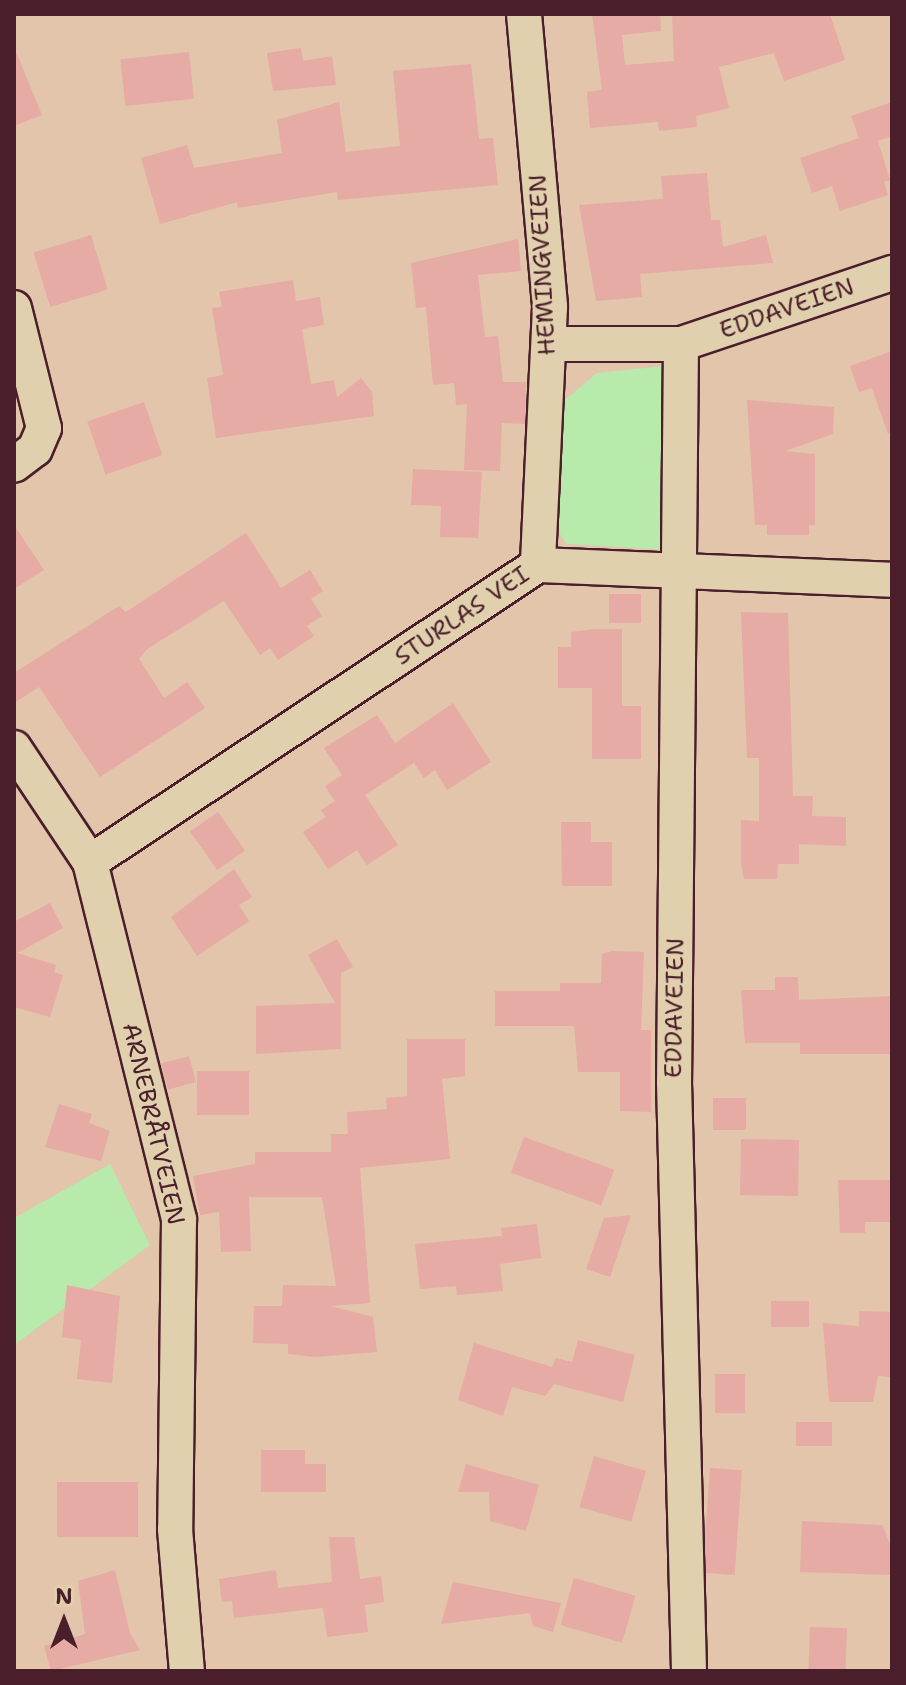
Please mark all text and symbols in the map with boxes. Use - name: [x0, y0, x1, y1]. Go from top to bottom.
- street label: HEMINGVEIEN: [524, 174, 562, 356]
- street label: EDDAVEIEN: [716, 273, 858, 345]
- street label: STURLAS VEI: [389, 560, 535, 672]
- street label: EDDAVEIEN: [659, 938, 691, 1078]
- street label: ARNEBRÅTVEIEN: [116, 1020, 190, 1228]
- north arrow: [24, 1581, 104, 1661]
- text: N: [55, 1582, 73, 1611]

